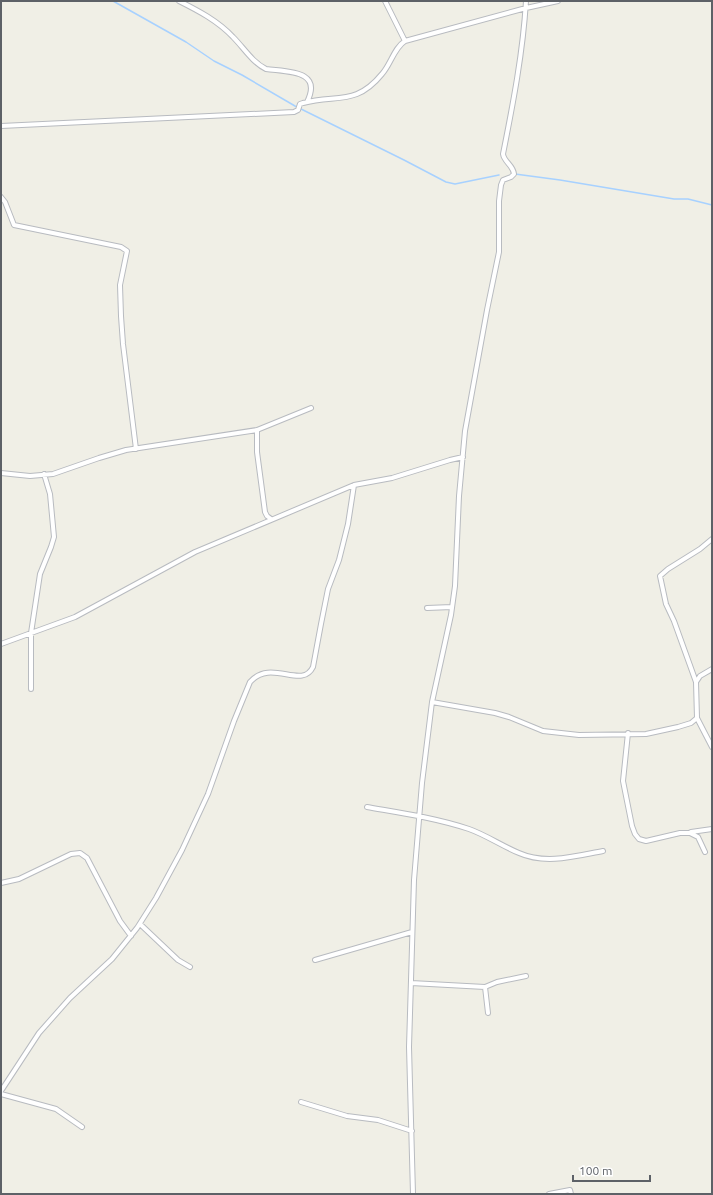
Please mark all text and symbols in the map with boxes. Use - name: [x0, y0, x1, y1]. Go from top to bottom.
- scale bar: [573, 1157, 650, 1183]
- text: 100 m: [579, 1164, 612, 1177]

